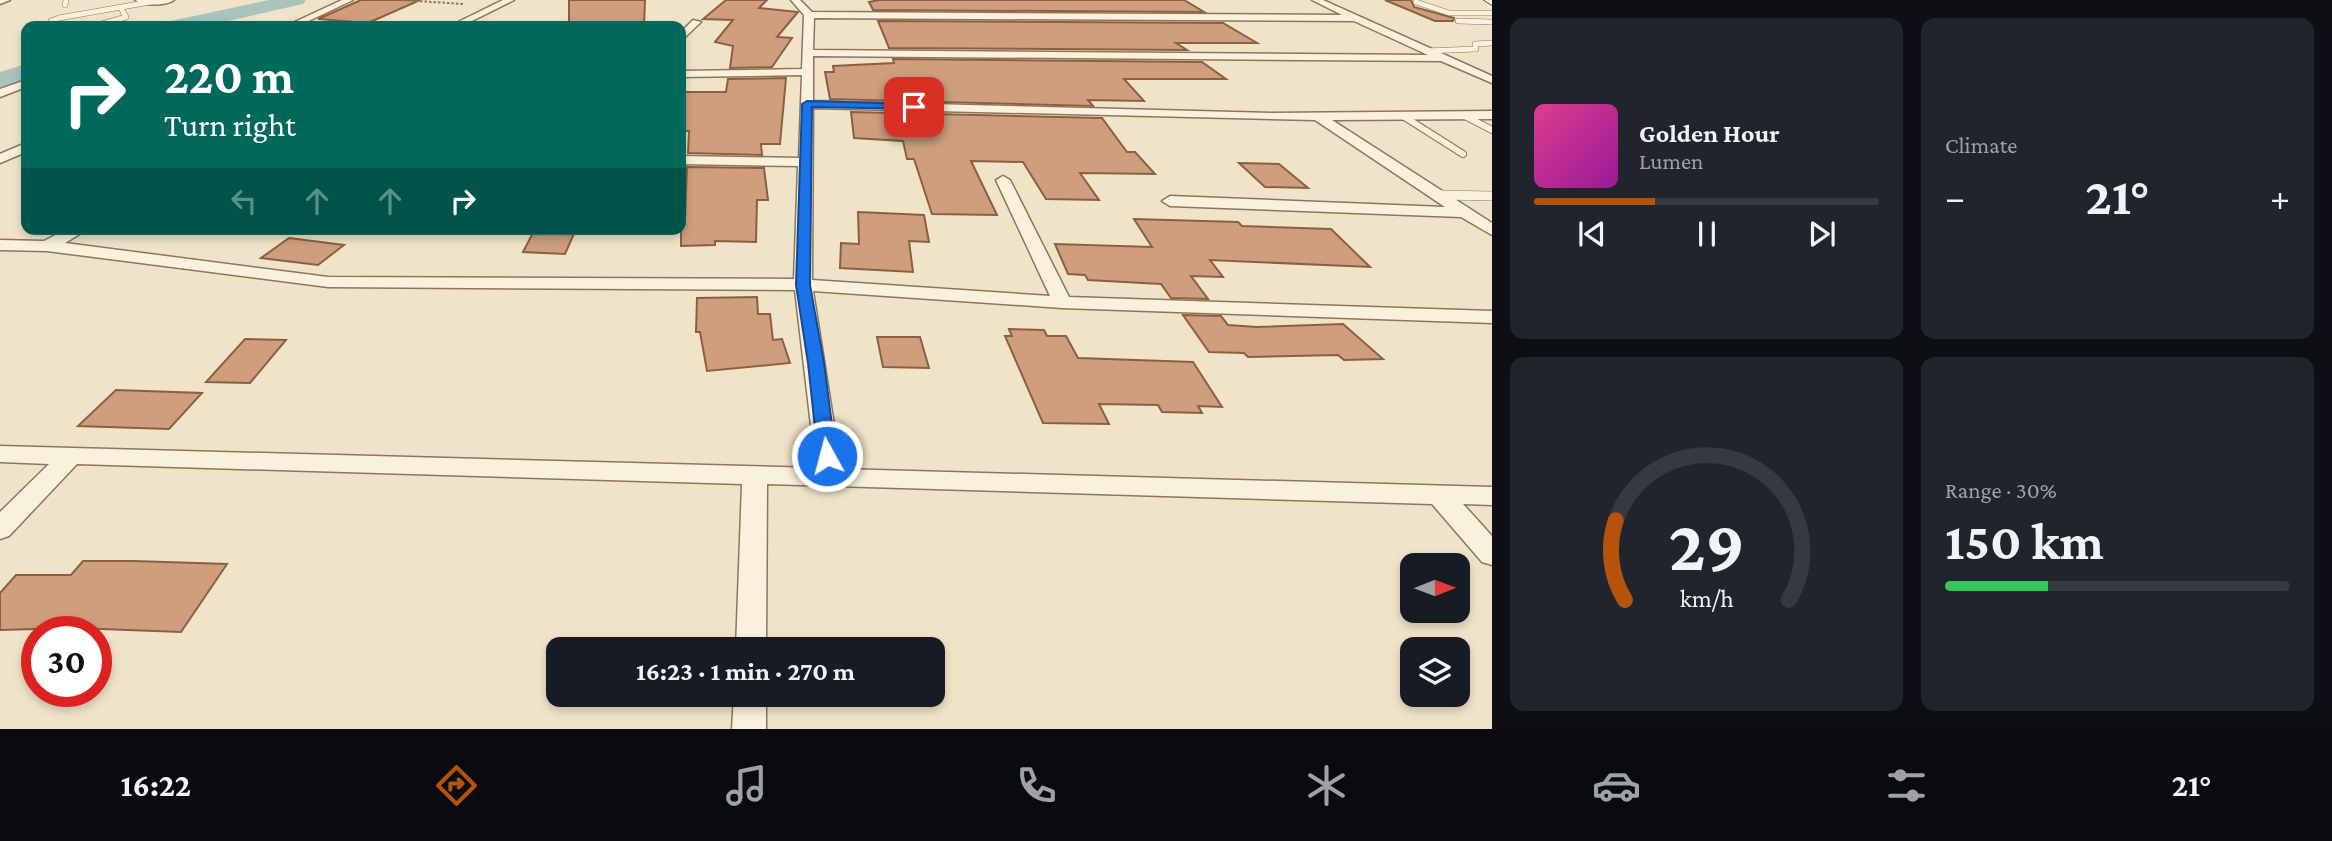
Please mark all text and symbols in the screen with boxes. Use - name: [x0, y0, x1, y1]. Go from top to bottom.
- icon: right: [49, 49, 140, 140]
- text: 220 m: [164, 49, 294, 104]
- pin: [884, 77, 944, 137]
- icon: arrive: [895, 88, 933, 126]
- text: Turn right: [164, 107, 296, 143]
- text: Golden Hour: [1639, 119, 1780, 148]
- text: Climate: [1945, 132, 2017, 158]
- text: Lumen: [1639, 148, 1703, 174]
- text: 21°: [2085, 167, 2150, 225]
- text: −: [1945, 176, 1965, 218]
- text: +: [2270, 176, 2290, 218]
- icon: left: [225, 182, 263, 220]
- icon: ahead: [298, 182, 336, 220]
- icon: ahead: [371, 182, 409, 220]
- icon: right: [444, 182, 482, 220]
- icon: previous: [1573, 215, 1611, 253]
- icon: pause: [1688, 215, 1726, 253]
- icon: next: [1803, 215, 1841, 253]
- position arrow: [790, 419, 864, 493]
- text: Range · 30%: [1945, 477, 2057, 503]
- text: 29: [1668, 505, 1745, 586]
- text: 150 km: [1945, 512, 2104, 570]
- north arrow: [1400, 553, 1470, 623]
- map controls: [1400, 553, 1470, 707]
- text: km/h: [1680, 585, 1733, 612]
- speed limit sign: 30: [21, 616, 112, 707]
- button: layers: [1400, 637, 1470, 707]
- text: 16:23 · 1 min · 270 m: [636, 657, 855, 686]
- icon: directions: [432, 761, 481, 810]
- icon: music: [722, 761, 771, 810]
- icon: phone: [1012, 761, 1061, 810]
- icon: climate: [1302, 761, 1351, 810]
- icon: car: [1592, 761, 1641, 810]
- icon: filters: [1882, 761, 1931, 810]
- text: 16:22: [120, 767, 191, 803]
- text: 21°: [2172, 767, 2212, 803]

